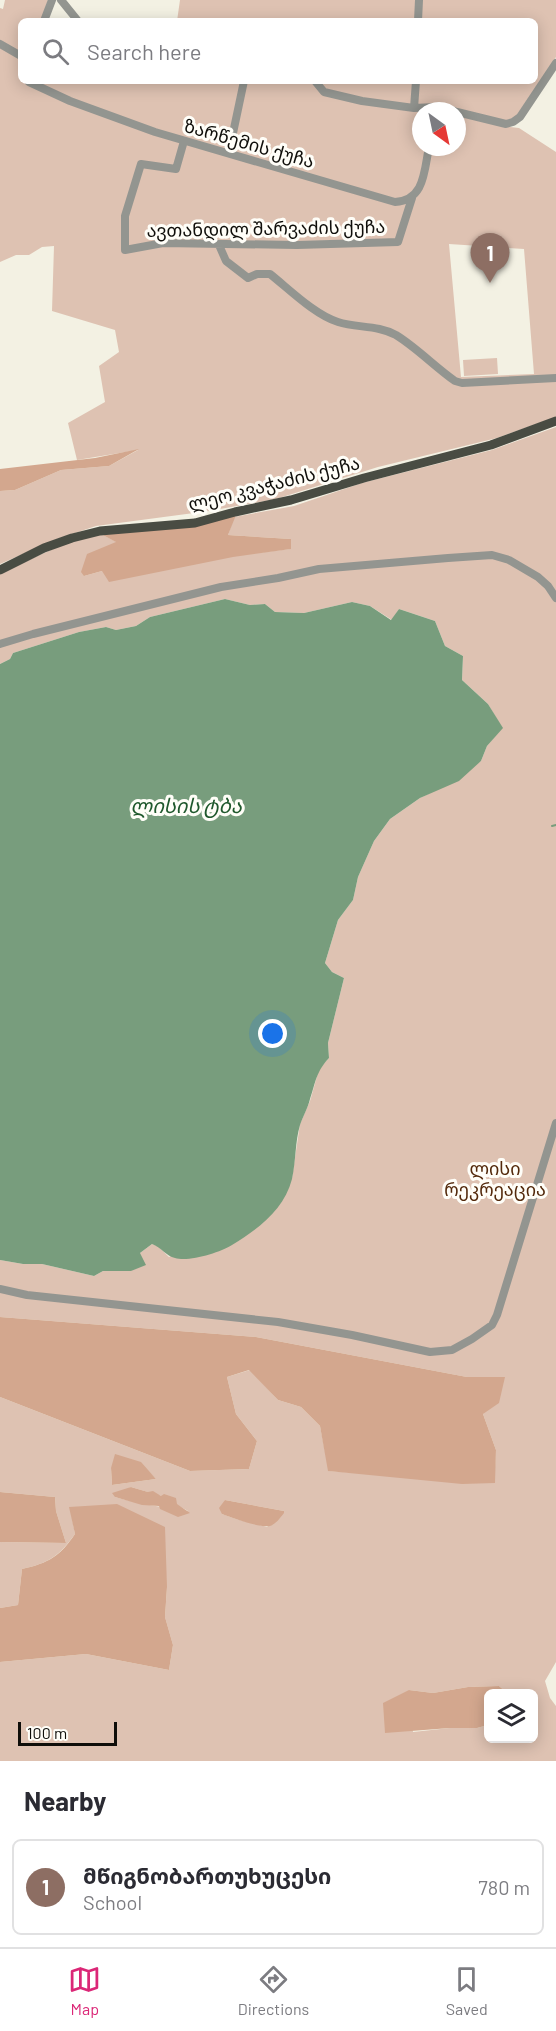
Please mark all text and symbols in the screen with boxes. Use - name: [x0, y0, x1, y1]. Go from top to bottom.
- search box: [18, 18, 538, 84]
- icon: search: [39, 35, 72, 68]
- text: Search here: [87, 38, 201, 64]
- north arrow: [412, 102, 466, 156]
- street label: ზარწემის ქუჩა: [181, 114, 317, 173]
- street label: ავთანდილ შარვაძის ქუჩა: [147, 215, 385, 242]
- pin: 1: [470, 234, 510, 283]
- street label: ლეო კვაჭაძის ქუჩა: [186, 451, 362, 516]
- water label: ლისის ტბა: [130, 793, 243, 818]
- your location: [258, 1019, 287, 1048]
- park label: ლისი რეკრეაცია: [444, 1157, 546, 1201]
- map controls: [484, 1689, 538, 1743]
- button: layers: [484, 1689, 538, 1743]
- scale bar: [18, 1719, 117, 1746]
- text: 100 m: [27, 1723, 67, 1742]
- text: Nearby: [24, 1785, 106, 1816]
- text: მწიგნობართუხუცესი: [83, 1862, 331, 1888]
- text: 1: [42, 1875, 49, 1899]
- text: 780 m: [478, 1875, 530, 1899]
- text: School: [83, 1890, 142, 1914]
- tab: Map: [68, 1963, 101, 2018]
- tab: Directions: [238, 1963, 309, 2018]
- tab: Saved: [446, 1963, 488, 2018]

